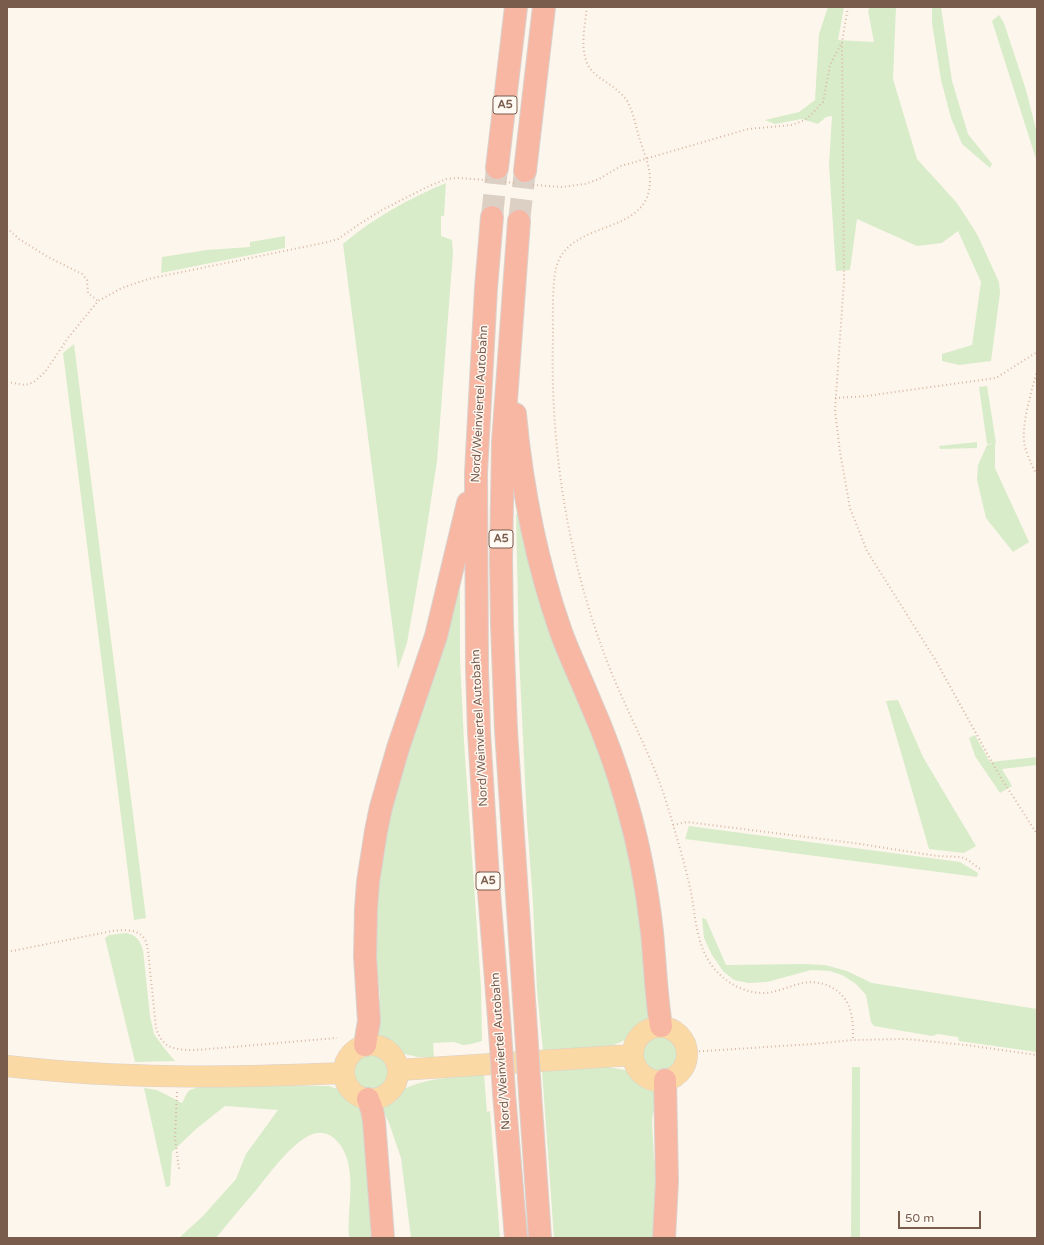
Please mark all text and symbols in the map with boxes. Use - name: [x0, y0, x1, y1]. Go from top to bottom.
- road number: A5: [493, 96, 517, 114]
- street label: Nord/Weinviertel Autobahn: [469, 325, 491, 483]
- road number: A5: [489, 530, 513, 548]
- street label: Nord/Weinviertel Autobahn: [469, 649, 491, 807]
- road number: A5: [476, 872, 500, 890]
- street label: Nord/Weinviertel Autobahn: [488, 972, 514, 1130]
- scale bar: [900, 1203, 983, 1229]
- text: 50 m: [905, 1211, 934, 1225]

